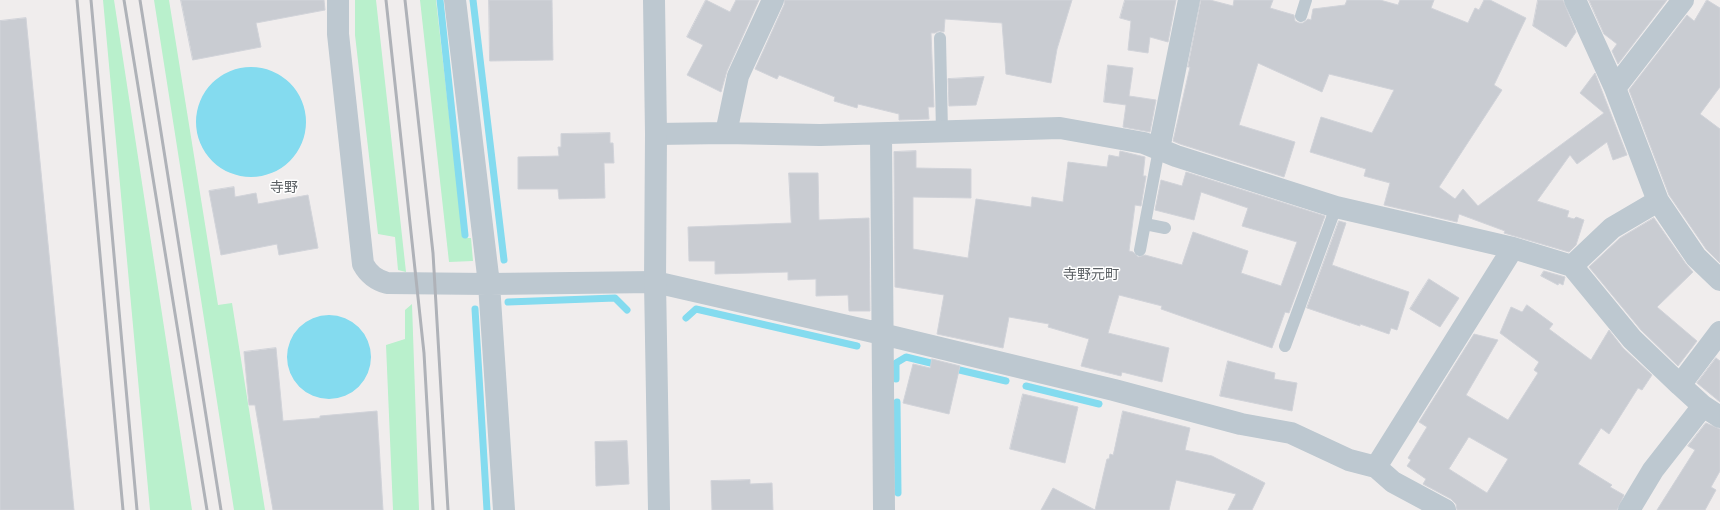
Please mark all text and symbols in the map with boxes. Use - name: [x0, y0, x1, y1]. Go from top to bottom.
- district label: 寺野: [270, 179, 298, 195]
- district label: 寺野元町: [1063, 266, 1119, 282]

